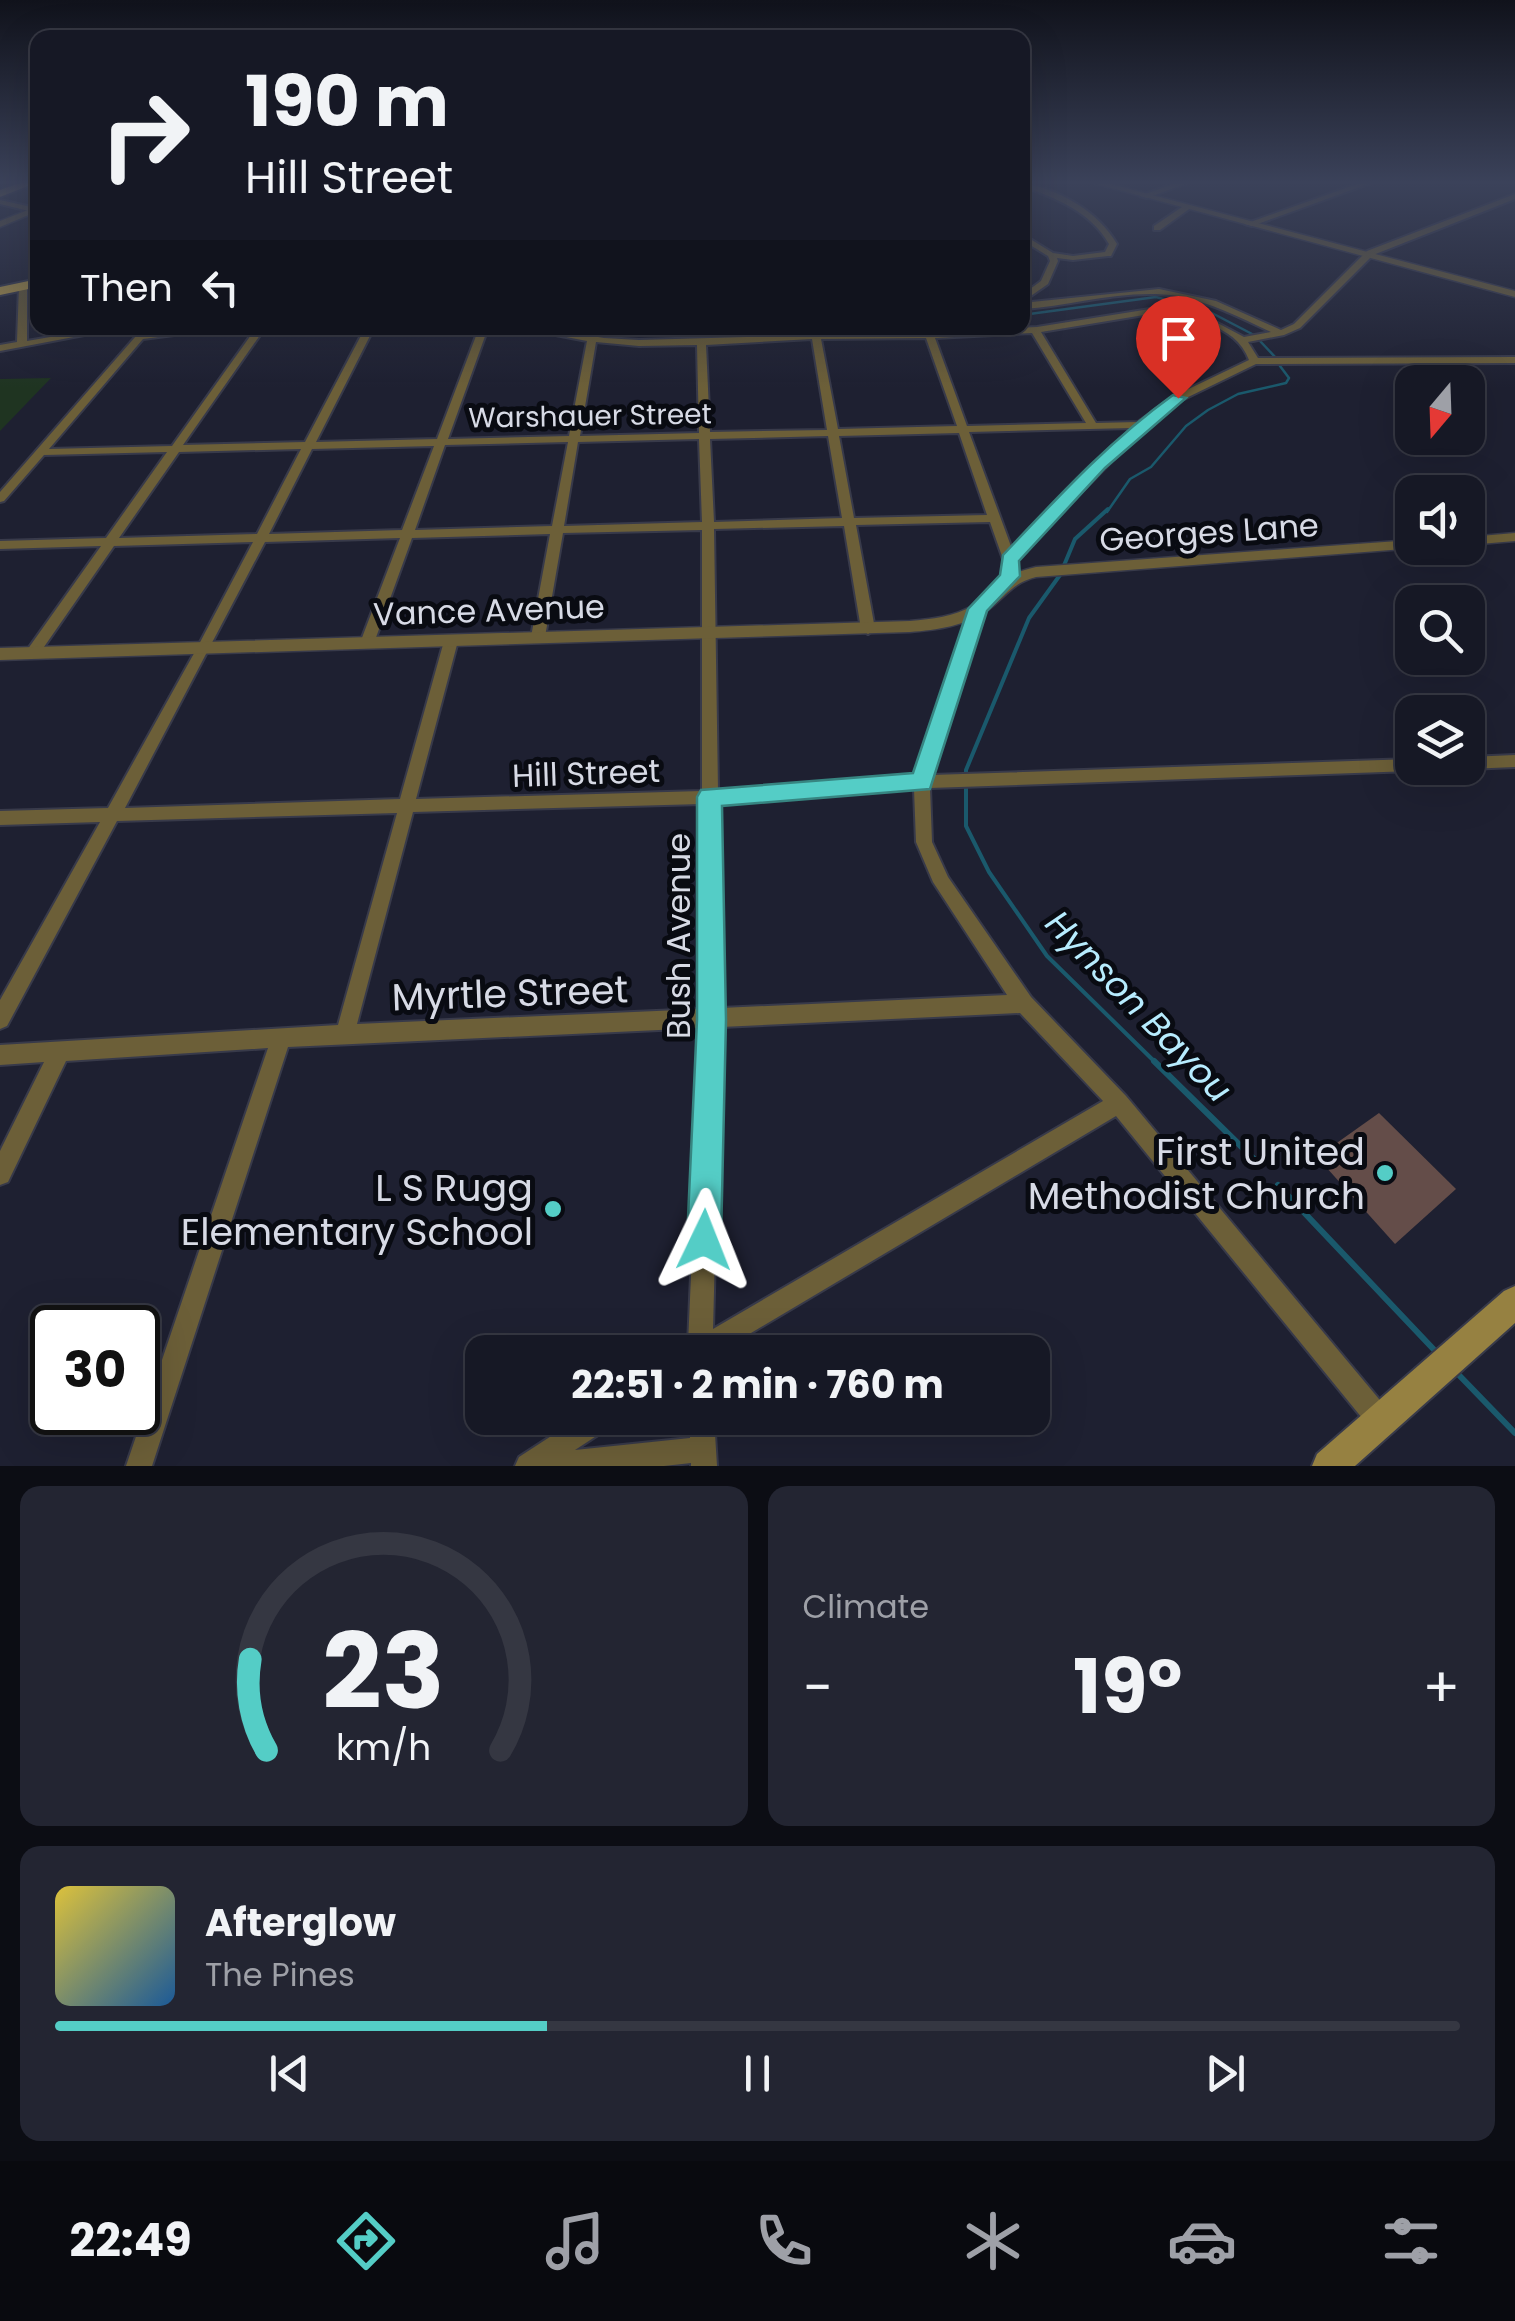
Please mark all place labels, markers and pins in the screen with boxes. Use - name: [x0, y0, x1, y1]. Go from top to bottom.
- pin: [1136, 296, 1221, 399]
- place label: First United Methodist Church: [1028, 1125, 1365, 1222]
- place label: L S Rugg Elementary School: [181, 1161, 533, 1258]
- marker: First United Methodist Church: [1374, 1162, 1396, 1184]
- marker: L S Rugg Elementary School: [542, 1198, 564, 1220]

